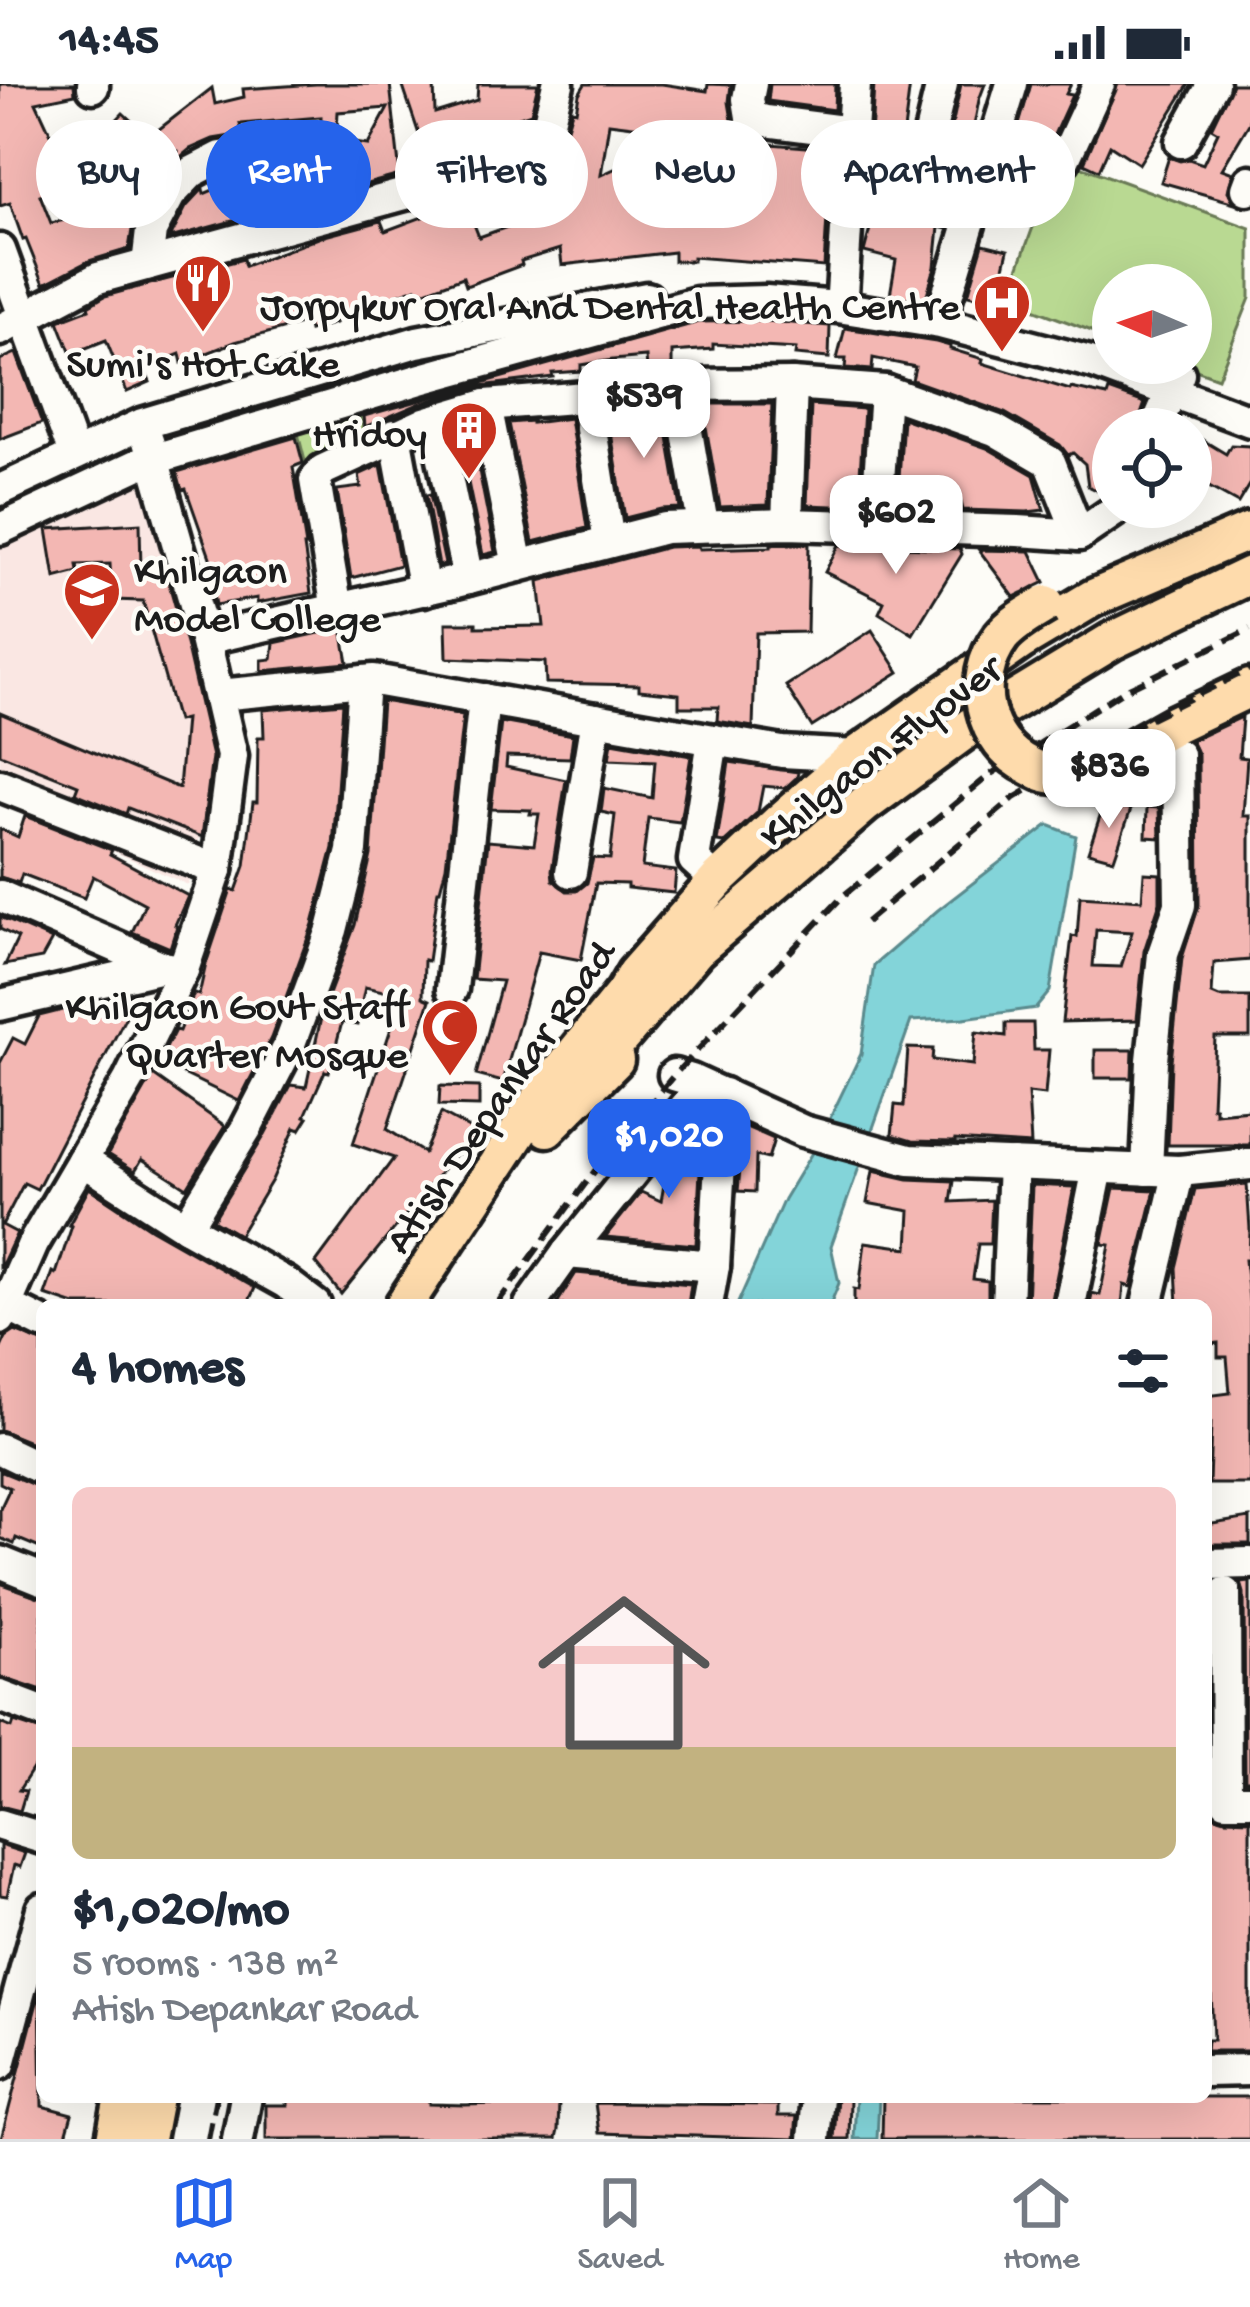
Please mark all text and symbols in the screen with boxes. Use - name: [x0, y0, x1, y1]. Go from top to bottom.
- text: 14:45: [60, 16, 159, 69]
- chip: Buy: [36, 120, 182, 228]
- chip: Rent: [206, 120, 371, 228]
- chip: Filters: [395, 120, 588, 228]
- chip: New: [612, 120, 777, 228]
- chip: Apartment: [801, 120, 1075, 228]
- restaurant icon: Sumi's Hot Cake: [172, 252, 234, 334]
- north arrow: [1092, 264, 1212, 384]
- map controls: [1092, 264, 1212, 528]
- hospital icon: Jorpykur Oral And Dental Health Centre: [971, 272, 1033, 354]
- place label: Jorpykur Oral And Dental Health Centre: [260, 286, 961, 335]
- place label: Sumi's Hot Cake: [66, 343, 341, 392]
- pin: $539: [573, 359, 715, 461]
- text: $539: [605, 375, 683, 421]
- building icon: Hridoy: [438, 399, 500, 481]
- button: locate: [1092, 408, 1212, 528]
- place label: Hridoy: [312, 413, 427, 462]
- pin: $602: [825, 475, 967, 577]
- text: $602: [857, 491, 935, 537]
- place label: Khilgaon Model College: [134, 550, 382, 647]
- school or university icon: Khilgaon Model College: [61, 560, 123, 642]
- street label: Khilgaon Flyover: [751, 646, 1016, 862]
- pin: $836: [1038, 729, 1180, 831]
- text: $836: [1070, 745, 1148, 791]
- street label: Atish Depankar Road: [377, 931, 631, 1265]
- place label: Khilgaon Govt Staff Quarter Mosque: [65, 986, 411, 1083]
- mosque icon: Khilgaon Govt Staff Quarter Mosque: [419, 996, 481, 1078]
- pin: $1,020: [571, 1099, 767, 1201]
- text: $1,020: [615, 1115, 723, 1161]
- icon: filters: [1110, 1338, 1176, 1404]
- text: 4 homes: [72, 1341, 243, 1401]
- icon: home: [516, 1565, 732, 1781]
- text: $1,020/mo: [72, 1883, 289, 1943]
- text: 5 rooms · 138 m²: [72, 1943, 339, 1989]
- text: Atish Depankar Road: [72, 1989, 416, 2035]
- tab: Map: [171, 2170, 237, 2280]
- tab: Saved: [578, 2170, 662, 2280]
- tab: Home: [1003, 2170, 1079, 2280]

